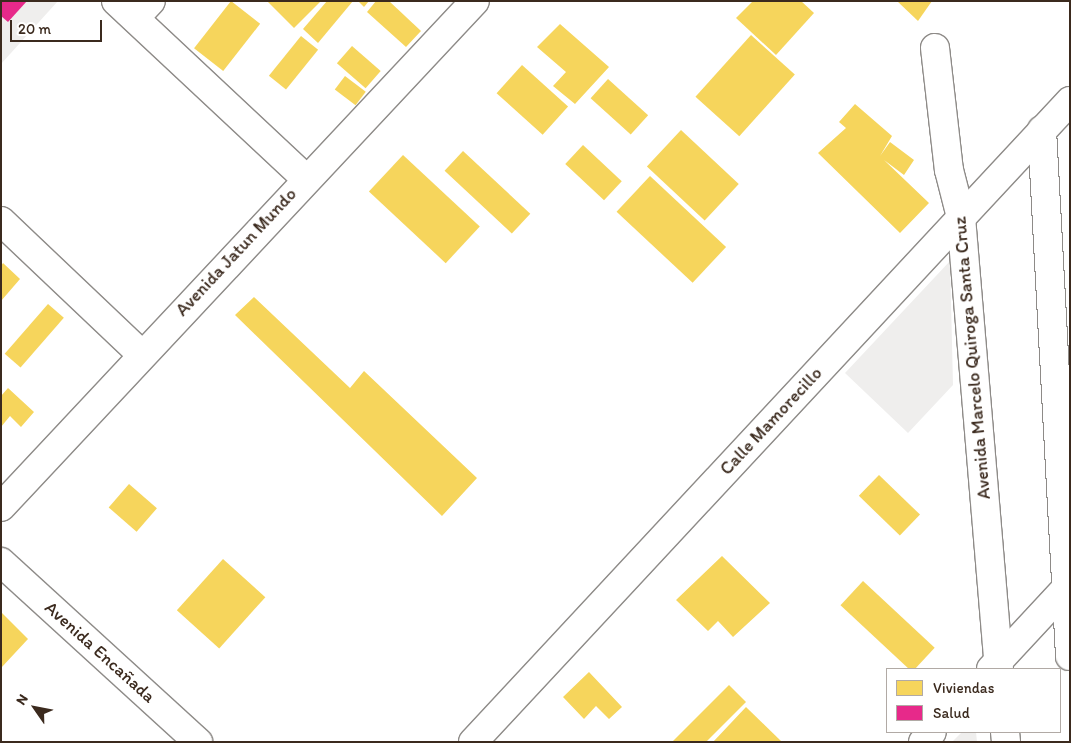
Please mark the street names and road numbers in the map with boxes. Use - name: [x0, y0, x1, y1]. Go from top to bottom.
- street label: Avenida Jatun Mundo: [171, 184, 301, 320]
- street label: Avenida Marcelo Quiroga Santa Cruz: [949, 216, 995, 500]
- street label: Calle Mamorecillo: [716, 363, 826, 479]
- street label: Avenida Encañada: [40, 597, 160, 707]

